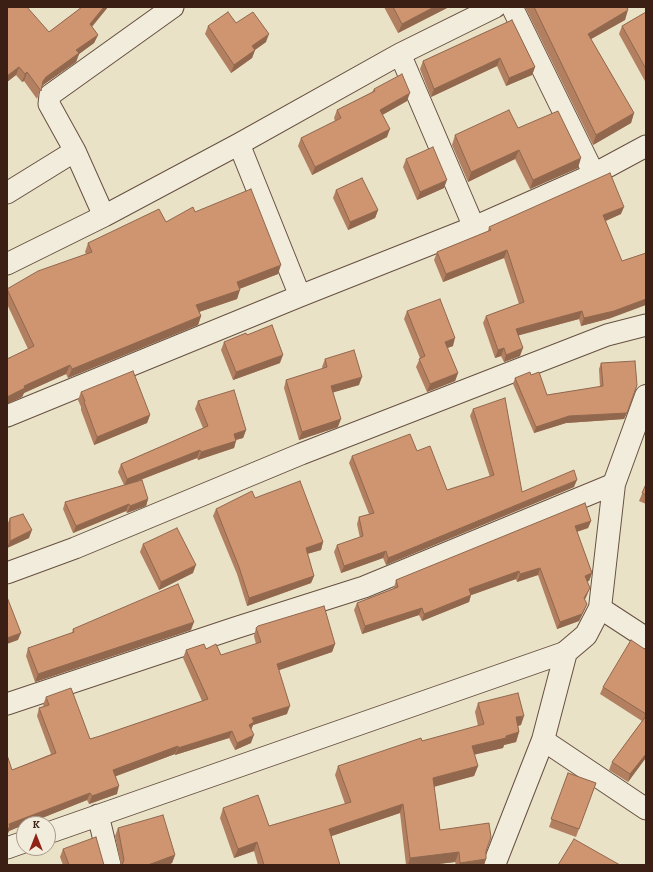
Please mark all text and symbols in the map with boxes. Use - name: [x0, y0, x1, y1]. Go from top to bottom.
- north arrow: [16, 816, 56, 856]
- text: K: [32, 817, 40, 832]

